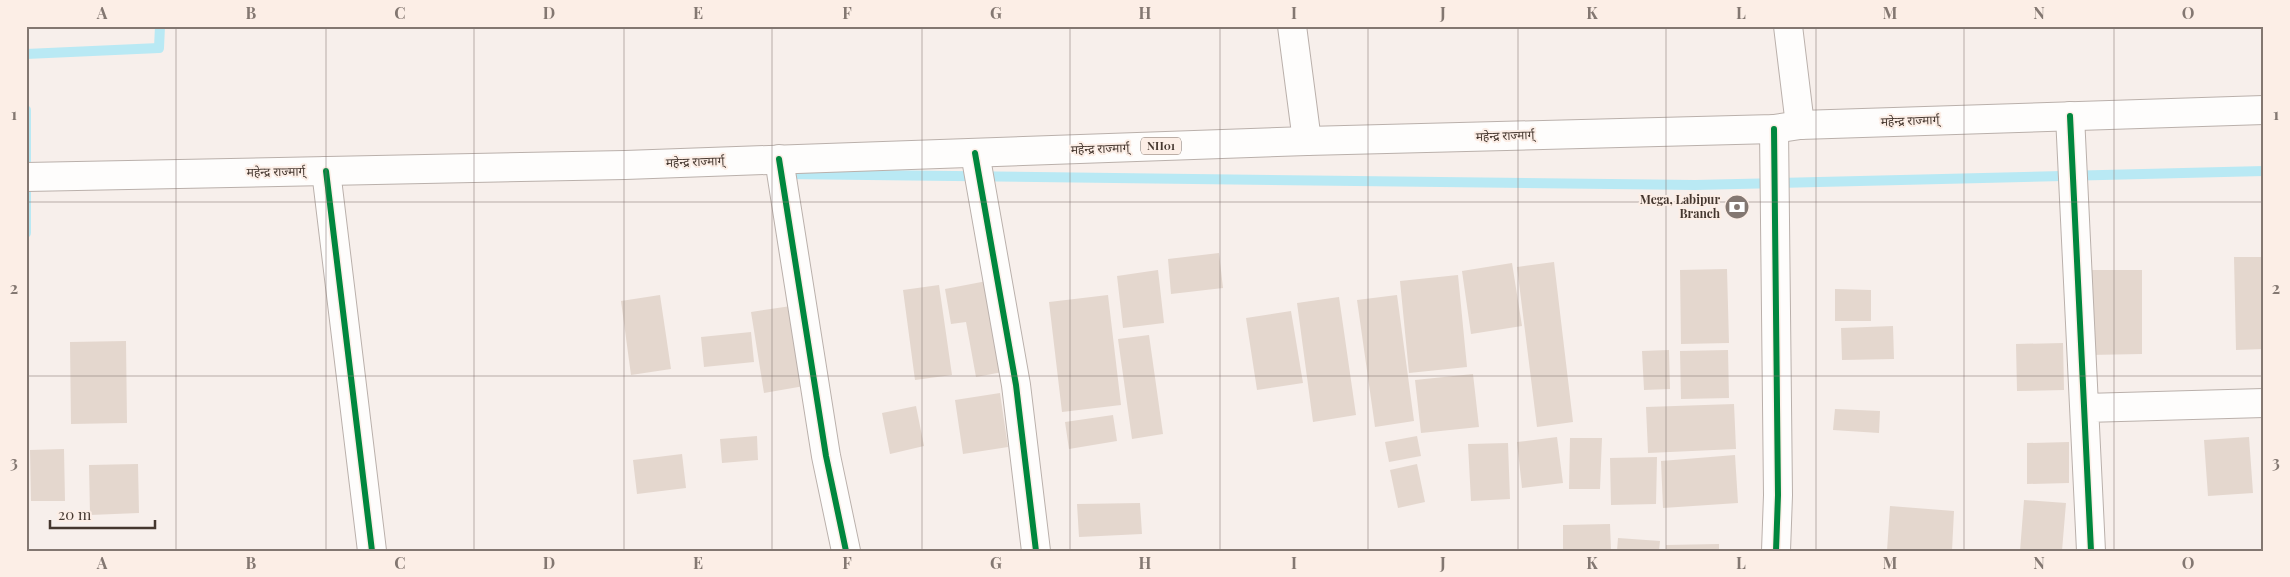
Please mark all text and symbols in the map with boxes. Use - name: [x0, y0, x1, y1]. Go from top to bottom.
- text: A: [96, 2, 108, 23]
- text: B: [246, 2, 257, 23]
- text: C: [394, 2, 406, 23]
- text: D: [543, 2, 555, 23]
- text: E: [693, 2, 703, 23]
- text: F: [842, 2, 852, 23]
- text: G: [990, 2, 1002, 23]
- text: H: [1139, 2, 1152, 23]
- text: I: [1291, 2, 1297, 23]
- text: J: [1439, 2, 1446, 23]
- text: K: [1586, 2, 1598, 23]
- text: L: [1736, 2, 1746, 23]
- text: M: [1883, 2, 1898, 23]
- text: N: [2033, 2, 2045, 23]
- text: O: [2182, 2, 2194, 23]
- text: 1: [11, 103, 17, 124]
- text: 1: [2273, 103, 2279, 124]
- street label: महेन्द्र राज्मार्ग्: [1880, 111, 1941, 129]
- street label: महेन्द्र राज्मार्ग्: [1475, 126, 1536, 144]
- road number: NH01: [1141, 138, 1181, 154]
- street label: महेन्द्र राज्मार्ग्: [1070, 139, 1131, 157]
- street label: महेन्द्र राज्मार्ग्: [665, 152, 726, 170]
- street label: महेन्द्र राज्मार्ग्: [247, 162, 307, 180]
- place label: Mega, Labipur Branch: [1640, 191, 1721, 221]
- bank icon: Mega, Labipur Branch: [1724, 194, 1750, 220]
- text: 2: [10, 277, 18, 298]
- text: 2: [2272, 277, 2280, 298]
- text: 3: [10, 451, 18, 472]
- text: 3: [2272, 451, 2280, 472]
- scale bar: [50, 497, 155, 529]
- text: 20 m: [58, 504, 92, 524]
- text: A: [96, 552, 108, 573]
- text: B: [246, 552, 257, 573]
- text: C: [394, 552, 406, 573]
- text: D: [543, 552, 555, 573]
- text: E: [693, 552, 703, 573]
- text: F: [842, 552, 852, 573]
- text: G: [990, 552, 1002, 573]
- text: H: [1139, 552, 1152, 573]
- text: I: [1291, 552, 1297, 573]
- text: J: [1439, 552, 1446, 573]
- text: K: [1586, 552, 1598, 573]
- text: L: [1736, 552, 1746, 573]
- text: M: [1883, 552, 1898, 573]
- text: N: [2033, 552, 2045, 573]
- text: O: [2182, 552, 2194, 573]

